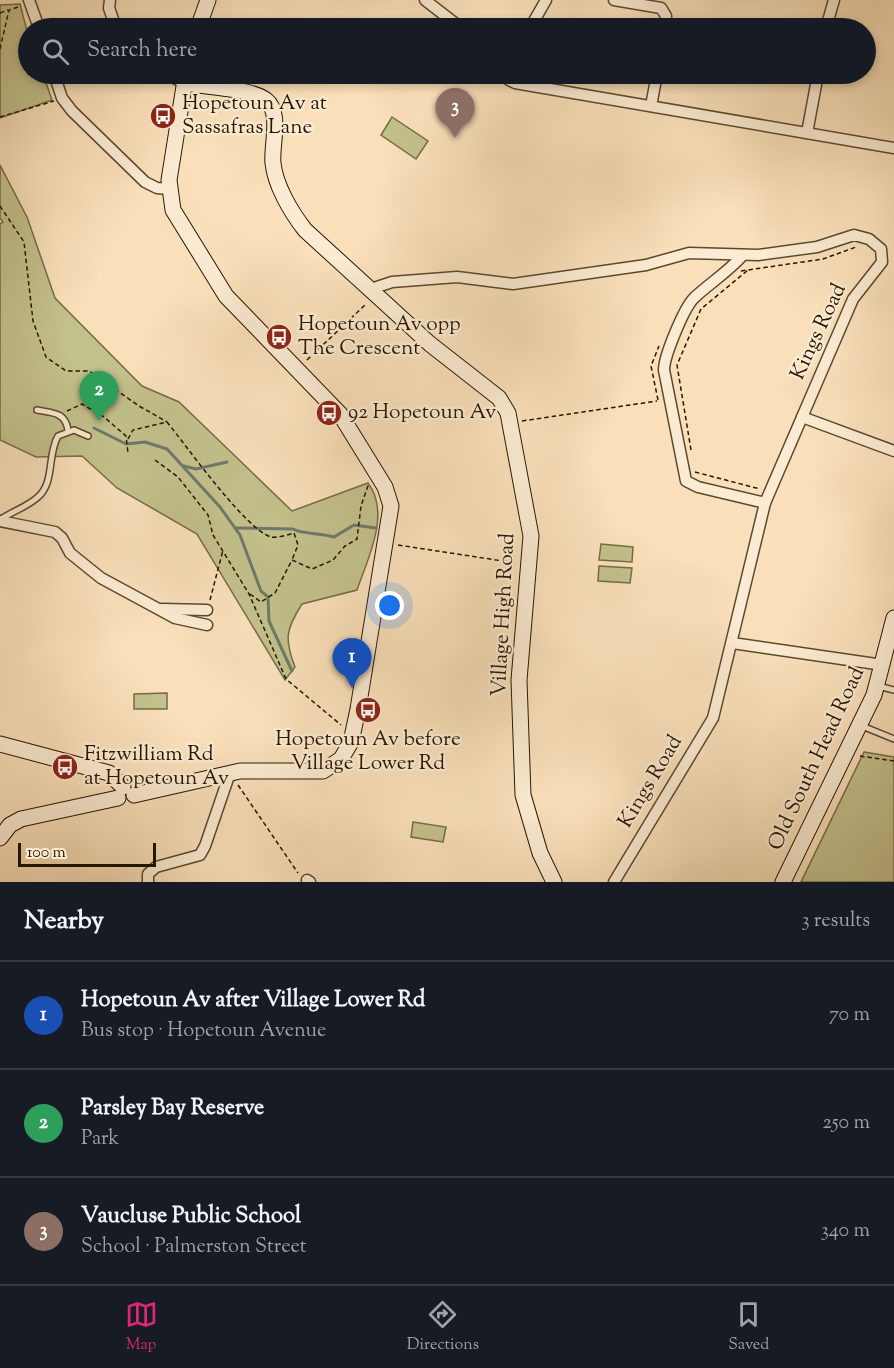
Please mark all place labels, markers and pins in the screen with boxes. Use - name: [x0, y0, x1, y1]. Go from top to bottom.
- pin: 3: [436, 88, 474, 138]
- place label: Hopetoun Av at Sassafras Lane: [182, 89, 327, 143]
- bus stop icon: Hopetoun Av at Sassafras Lane: [148, 101, 178, 131]
- place label: Hopetoun Av opp The Crescent: [298, 310, 461, 364]
- bus stop icon: Hopetoun Av opp The Crescent: [264, 322, 294, 352]
- pin: 2: [80, 372, 118, 421]
- bus stop icon: 92 Hopetoun Av: [314, 398, 344, 428]
- place label: 92 Hopetoun Av: [348, 398, 496, 428]
- pin: 1: [332, 638, 372, 688]
- bus stop icon: Hopetoun Av before Village Lower Rd: [353, 695, 383, 725]
- place label: Hopetoun Av before Village Lower Rd: [275, 725, 461, 779]
- place label: Fitzwilliam Rd at Hopetoun Av: [84, 740, 229, 794]
- bus stop icon: Fitzwilliam Rd at Hopetoun Av: [50, 752, 80, 782]

